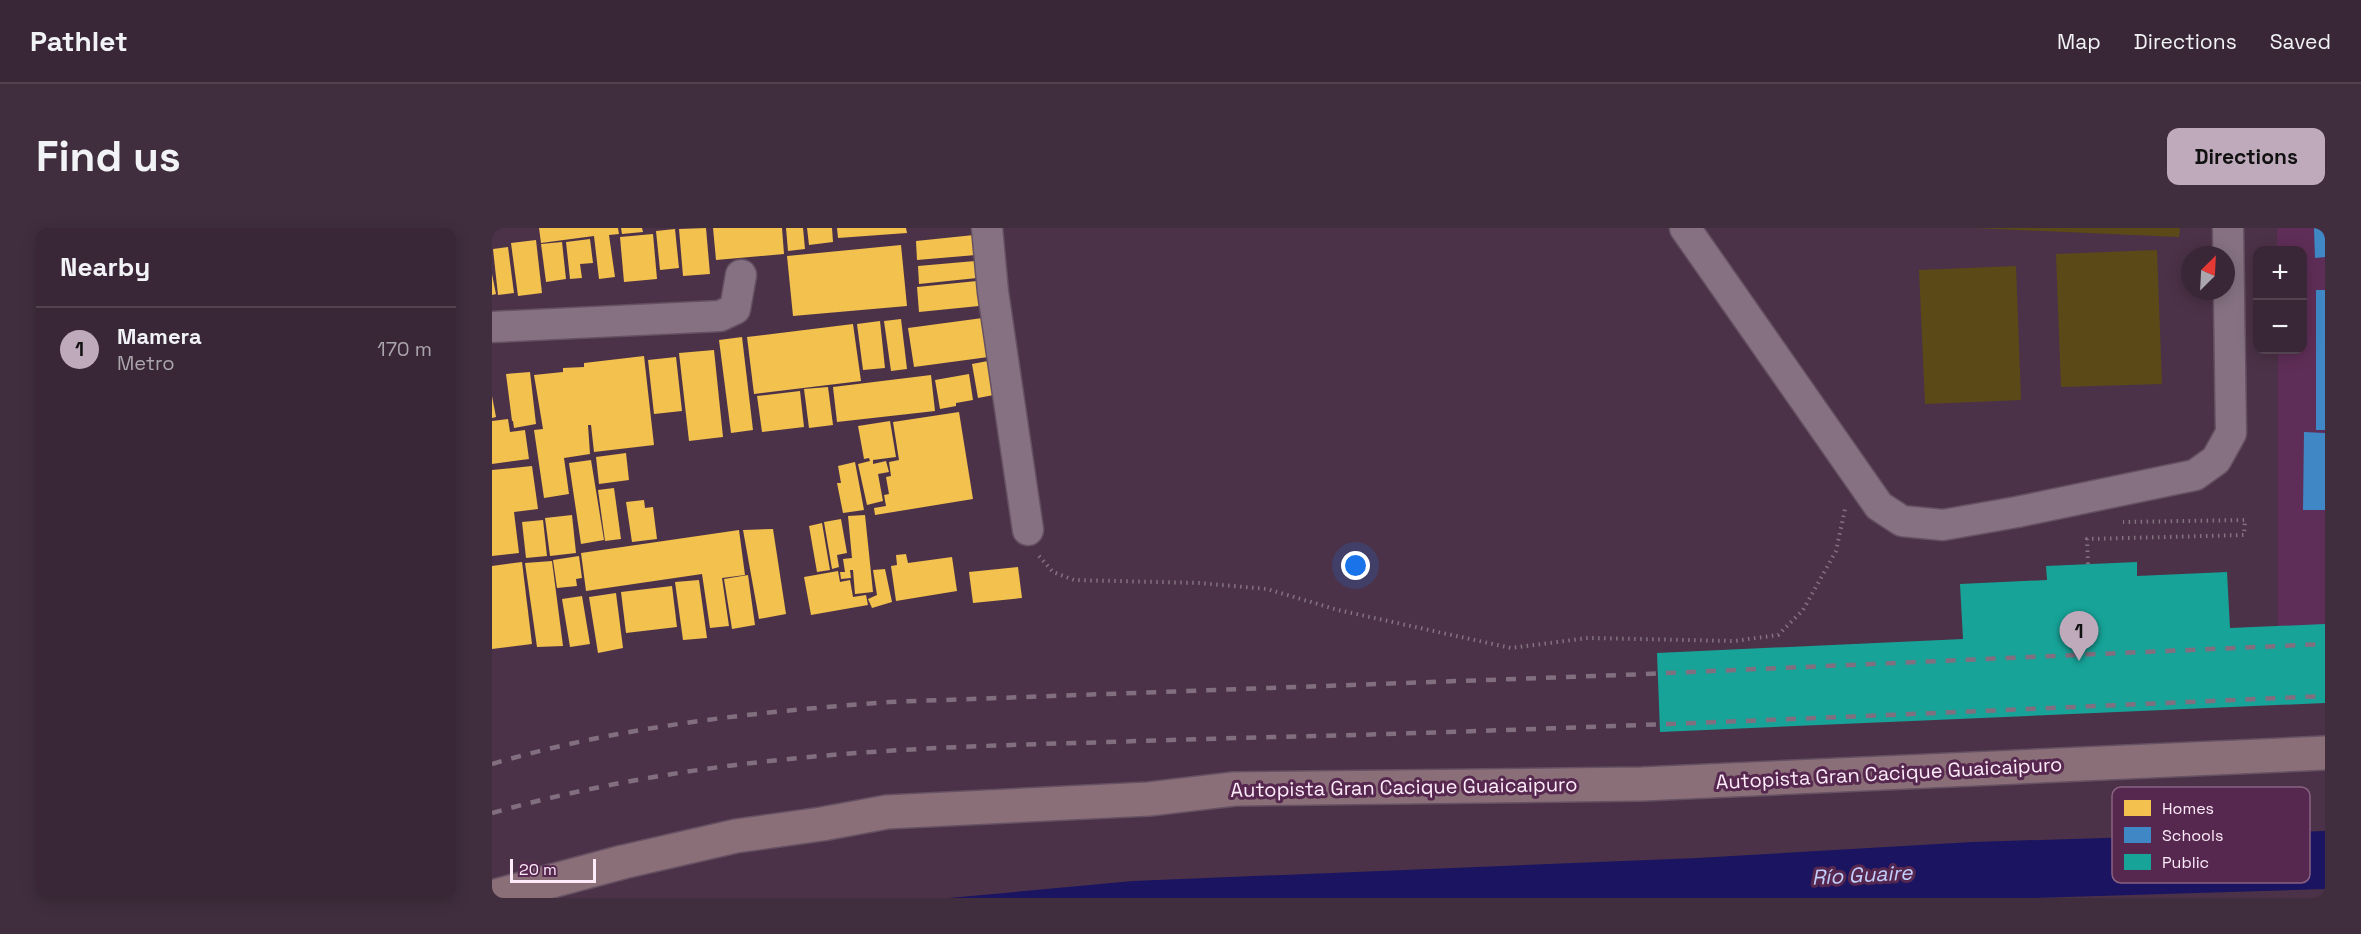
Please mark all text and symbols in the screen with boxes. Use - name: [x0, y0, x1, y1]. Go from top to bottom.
- text: Pathlet: [30, 23, 128, 59]
- text: Map: [2057, 28, 2101, 55]
- text: Directions: [2134, 28, 2237, 55]
- text: Saved: [2270, 28, 2331, 55]
- button: Directions: [2167, 128, 2325, 185]
- text: Find us: [36, 130, 181, 183]
- north arrow: [2181, 246, 2235, 300]
- map controls: [2253, 246, 2307, 354]
- button: +: [2253, 246, 2307, 300]
- text: Nearby: [60, 250, 150, 284]
- button: −: [2253, 300, 2307, 354]
- text: Mamera: [117, 322, 202, 350]
- text: 1: [75, 336, 84, 362]
- text: 170 m: [377, 336, 432, 362]
- text: Metro: [117, 350, 175, 376]
- your location: [1341, 551, 1370, 580]
- pin: 1: [2060, 612, 2098, 661]
- street label: Autopista Gran Cacique Guaicaipuro: [1715, 751, 2063, 795]
- street label: Autopista Gran Cacique Guaicaipuro: [1230, 771, 1578, 803]
- legend: [2112, 787, 2310, 883]
- text: Homes: [2162, 798, 2214, 819]
- text: Schools: [2162, 825, 2223, 846]
- text: Public: [2162, 852, 2209, 873]
- scale bar: [510, 856, 596, 884]
- water label: Río Guaire: [1811, 858, 1915, 891]
- text: 20 m: [519, 859, 557, 880]

